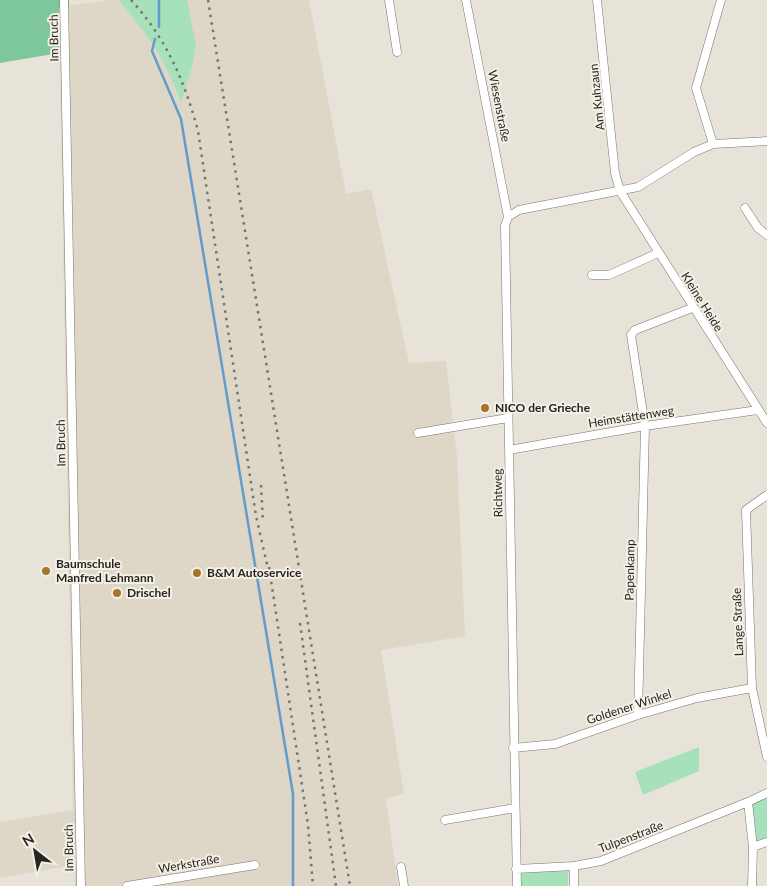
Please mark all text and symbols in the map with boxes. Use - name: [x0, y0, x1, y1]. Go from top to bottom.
- street label: Im Bruch: [46, 14, 61, 62]
- street label: Am Kuhzaun: [586, 63, 607, 131]
- street label: Wiesenstraße: [485, 69, 514, 143]
- street label: Kleine Heide: [678, 269, 727, 334]
- place label: NICO der Grieche: [495, 400, 591, 415]
- marker: NICO der Grieche: [479, 402, 491, 414]
- street label: Heimstättenweg: [587, 402, 675, 431]
- street label: Im Bruch: [53, 419, 68, 467]
- street label: Richtweg: [490, 468, 505, 518]
- street label: Papenkamp: [621, 539, 638, 601]
- place label: Baumschule Manfred Lehmann: [56, 556, 154, 585]
- marker: Baumschule Manfred Lehmann: [40, 565, 52, 577]
- place label: B&M Autoservice: [207, 565, 302, 580]
- marker: B&M Autoservice: [191, 567, 203, 579]
- place label: Drischel: [127, 585, 171, 600]
- marker: Drischel: [111, 587, 123, 599]
- street label: Lange Straße: [729, 588, 746, 656]
- street label: Goldener Winkel: [585, 686, 673, 727]
- street label: Tulpenstraße: [596, 817, 665, 856]
- street label: Im Bruch: [61, 824, 76, 872]
- north arrow: [10, 826, 60, 876]
- text: N: [19, 829, 37, 849]
- street label: Werkstraße: [157, 851, 221, 876]

